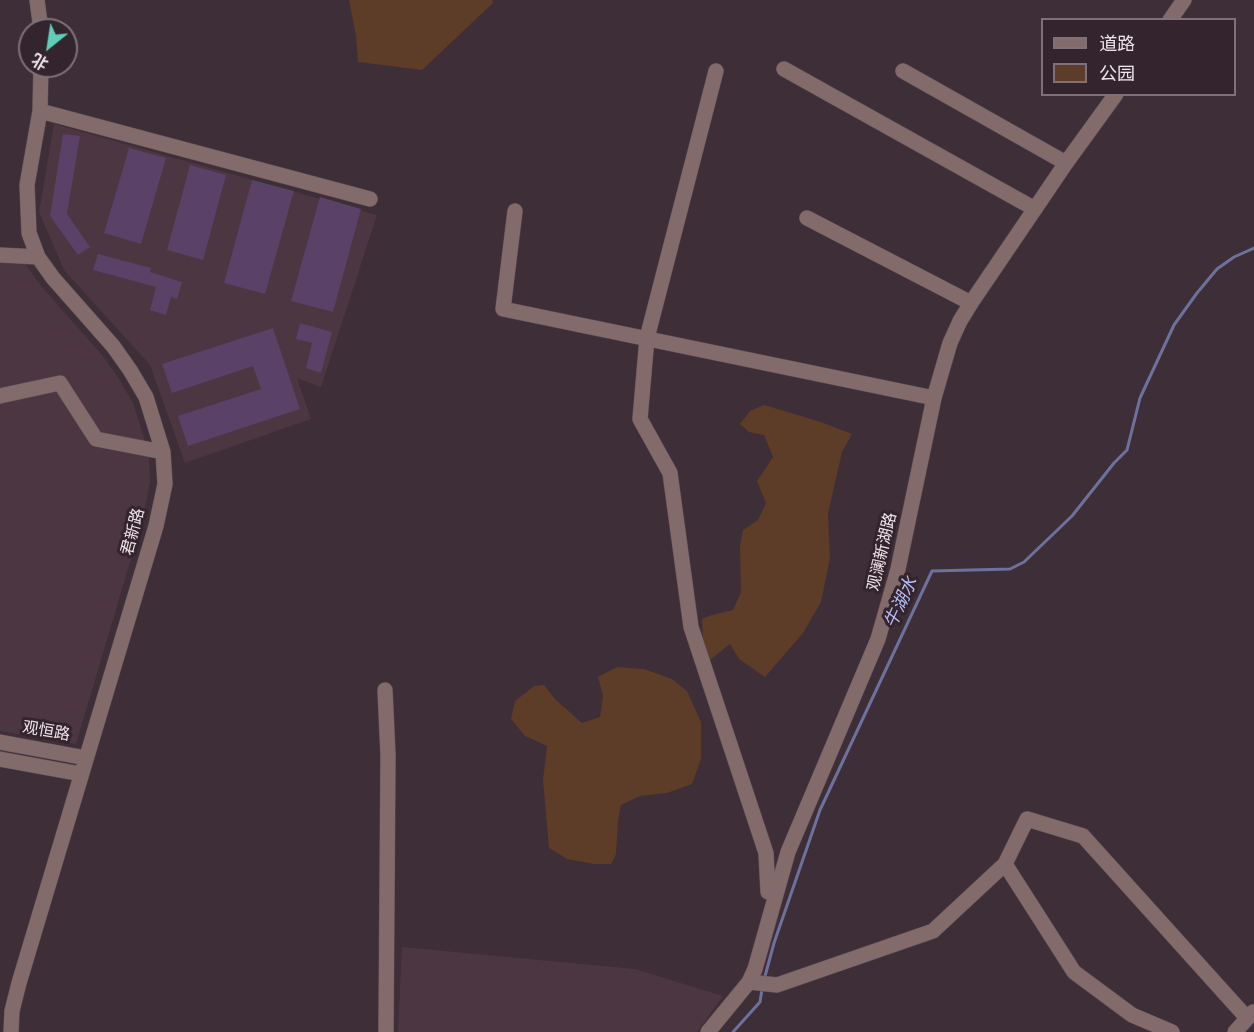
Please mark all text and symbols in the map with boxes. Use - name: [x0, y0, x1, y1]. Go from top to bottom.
- north arrow: [18, 18, 78, 78]
- legend: [1041, 18, 1236, 96]
- text: 道路: [1099, 30, 1135, 57]
- text: 北: [27, 47, 53, 76]
- text: 公园: [1099, 60, 1135, 87]
- street label: 君新路: [119, 506, 149, 558]
- street label: 观澜新湖路: [865, 511, 901, 593]
- water label: 牛湖水: [881, 574, 923, 632]
- street label: 观恒路: [21, 718, 71, 746]

